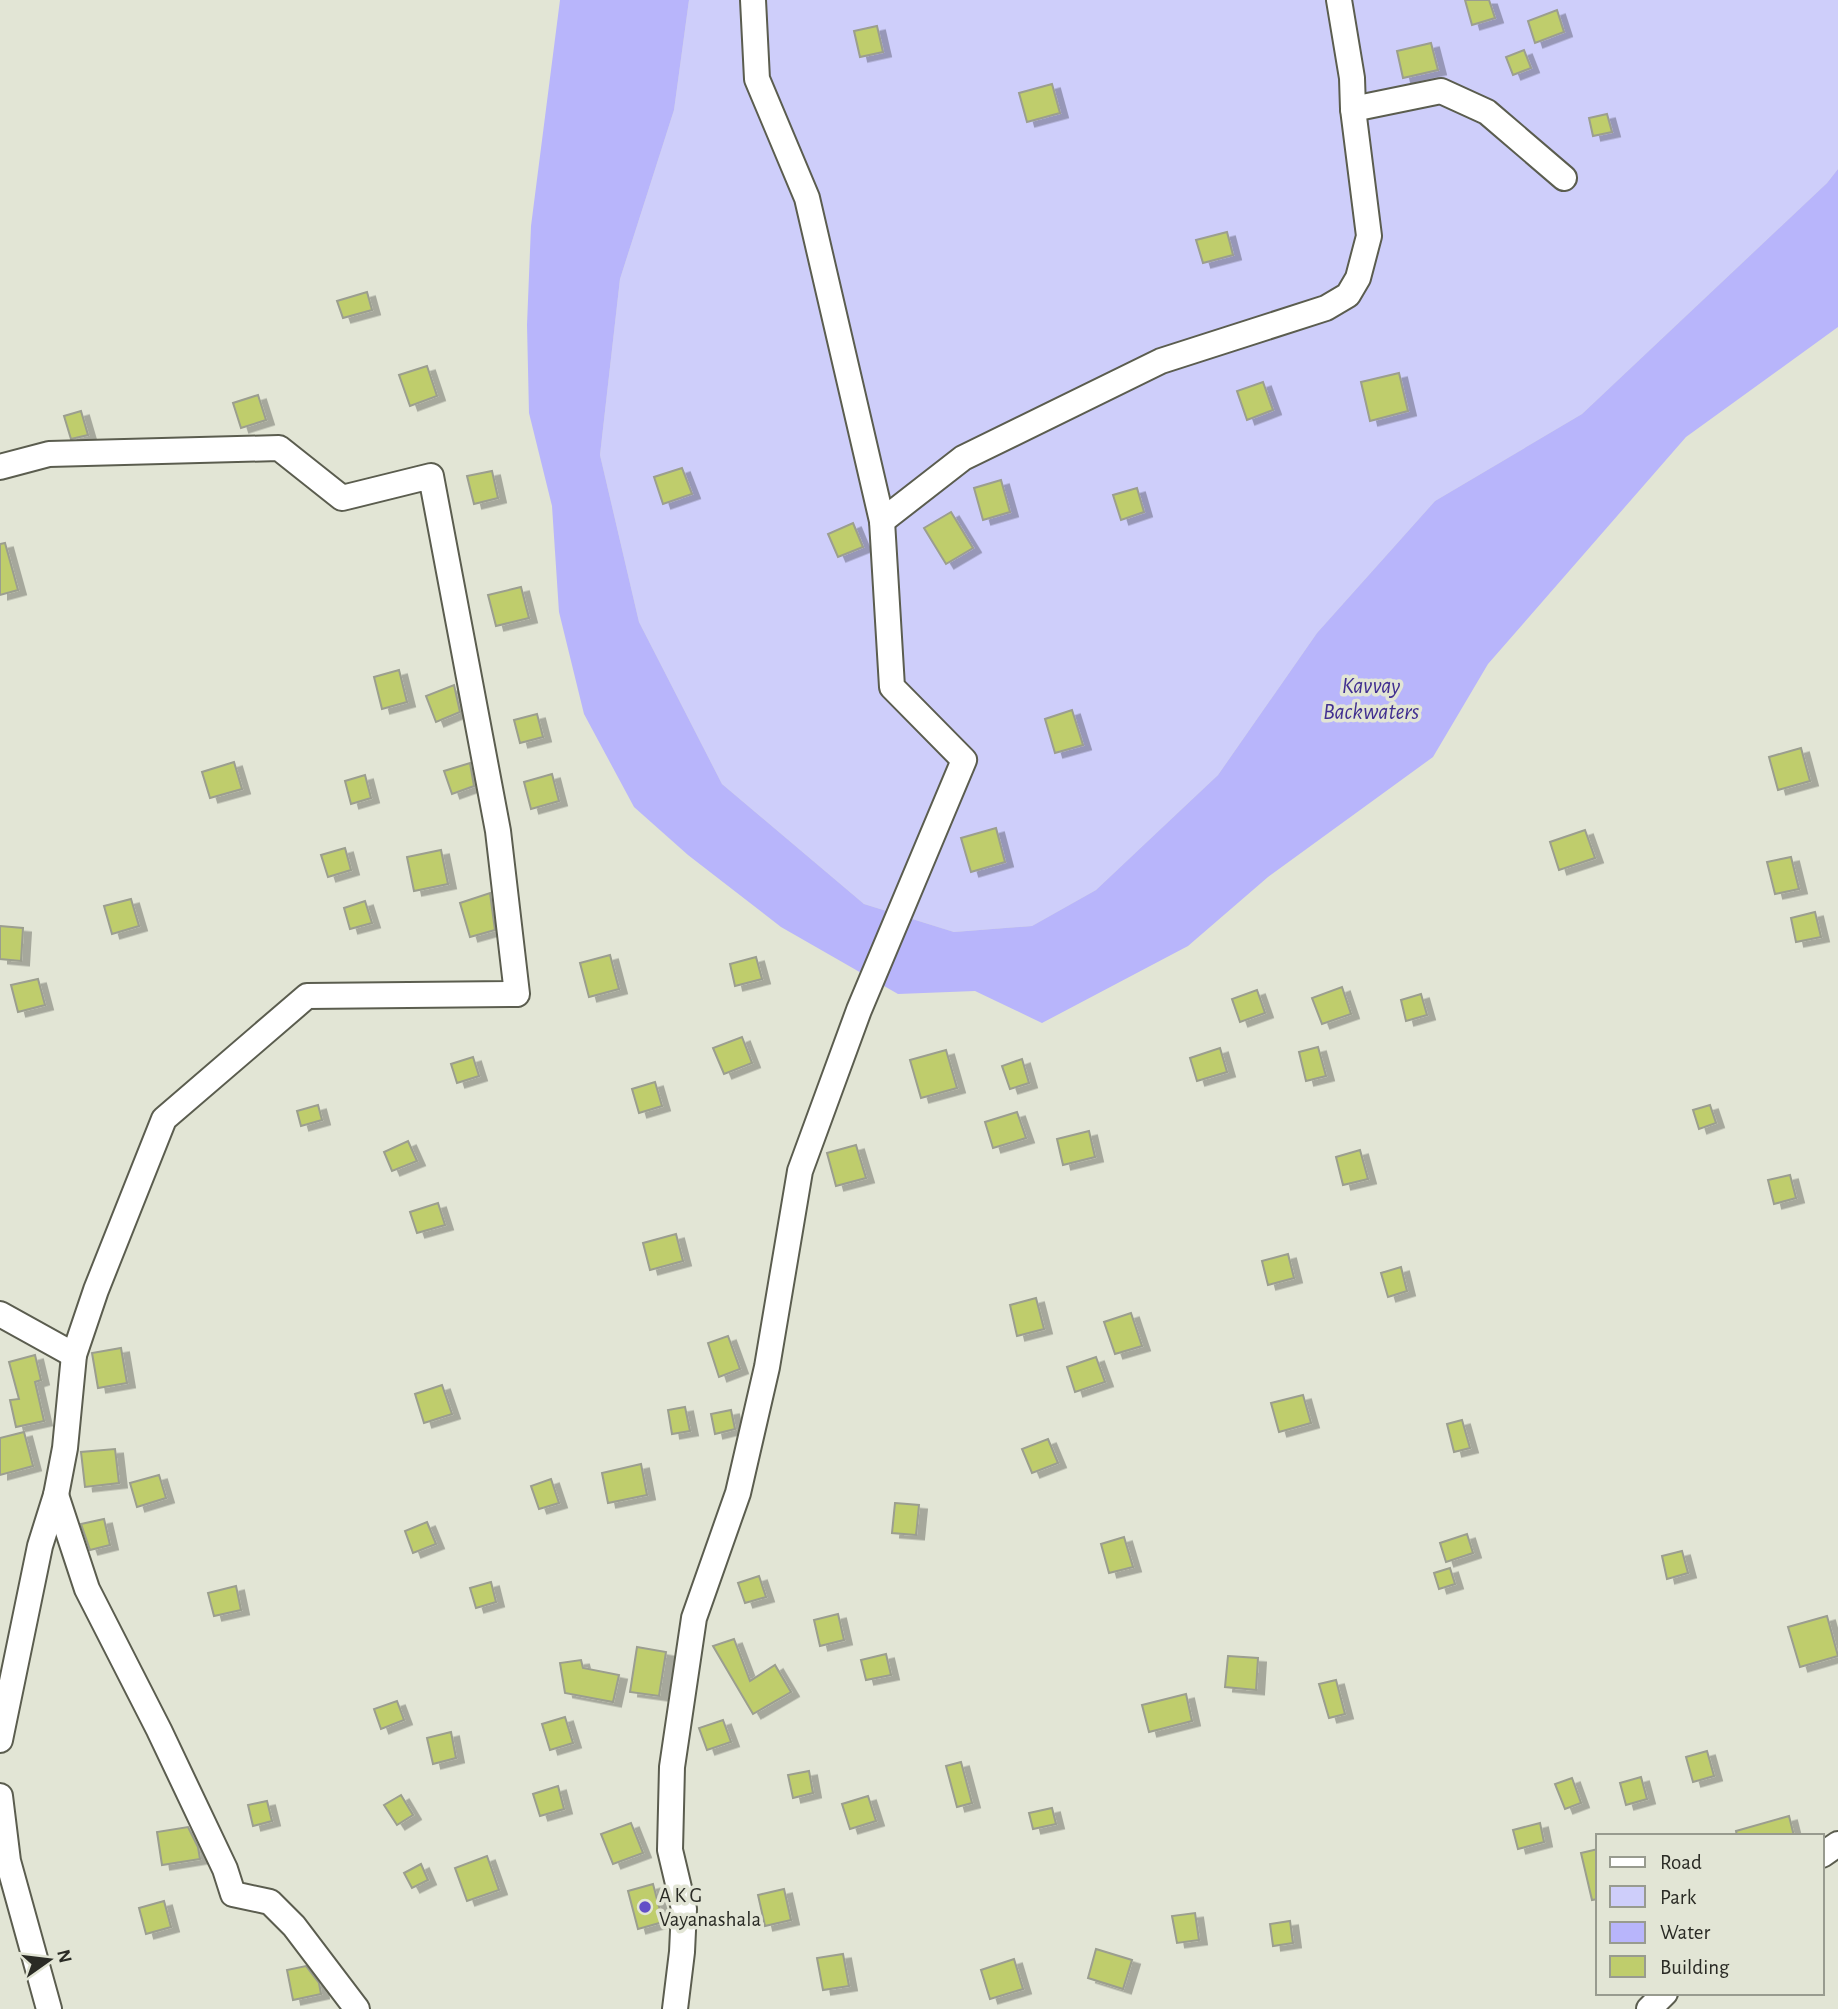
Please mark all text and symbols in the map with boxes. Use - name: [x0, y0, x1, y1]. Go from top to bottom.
- water label: Kavvay Backwaters: [1323, 675, 1419, 724]
- legend: [1596, 1834, 1824, 1995]
- text: Road: [1660, 1852, 1702, 1873]
- place label: A K G Vayanashala: [659, 1885, 761, 1930]
- text: Park: [1660, 1887, 1697, 1908]
- marker: A K G Vayanashala: [637, 1899, 653, 1915]
- text: Water: [1660, 1922, 1710, 1943]
- north arrow: [14, 1925, 84, 1995]
- text: N: [53, 1948, 75, 1965]
- text: Building: [1660, 1957, 1730, 1978]

